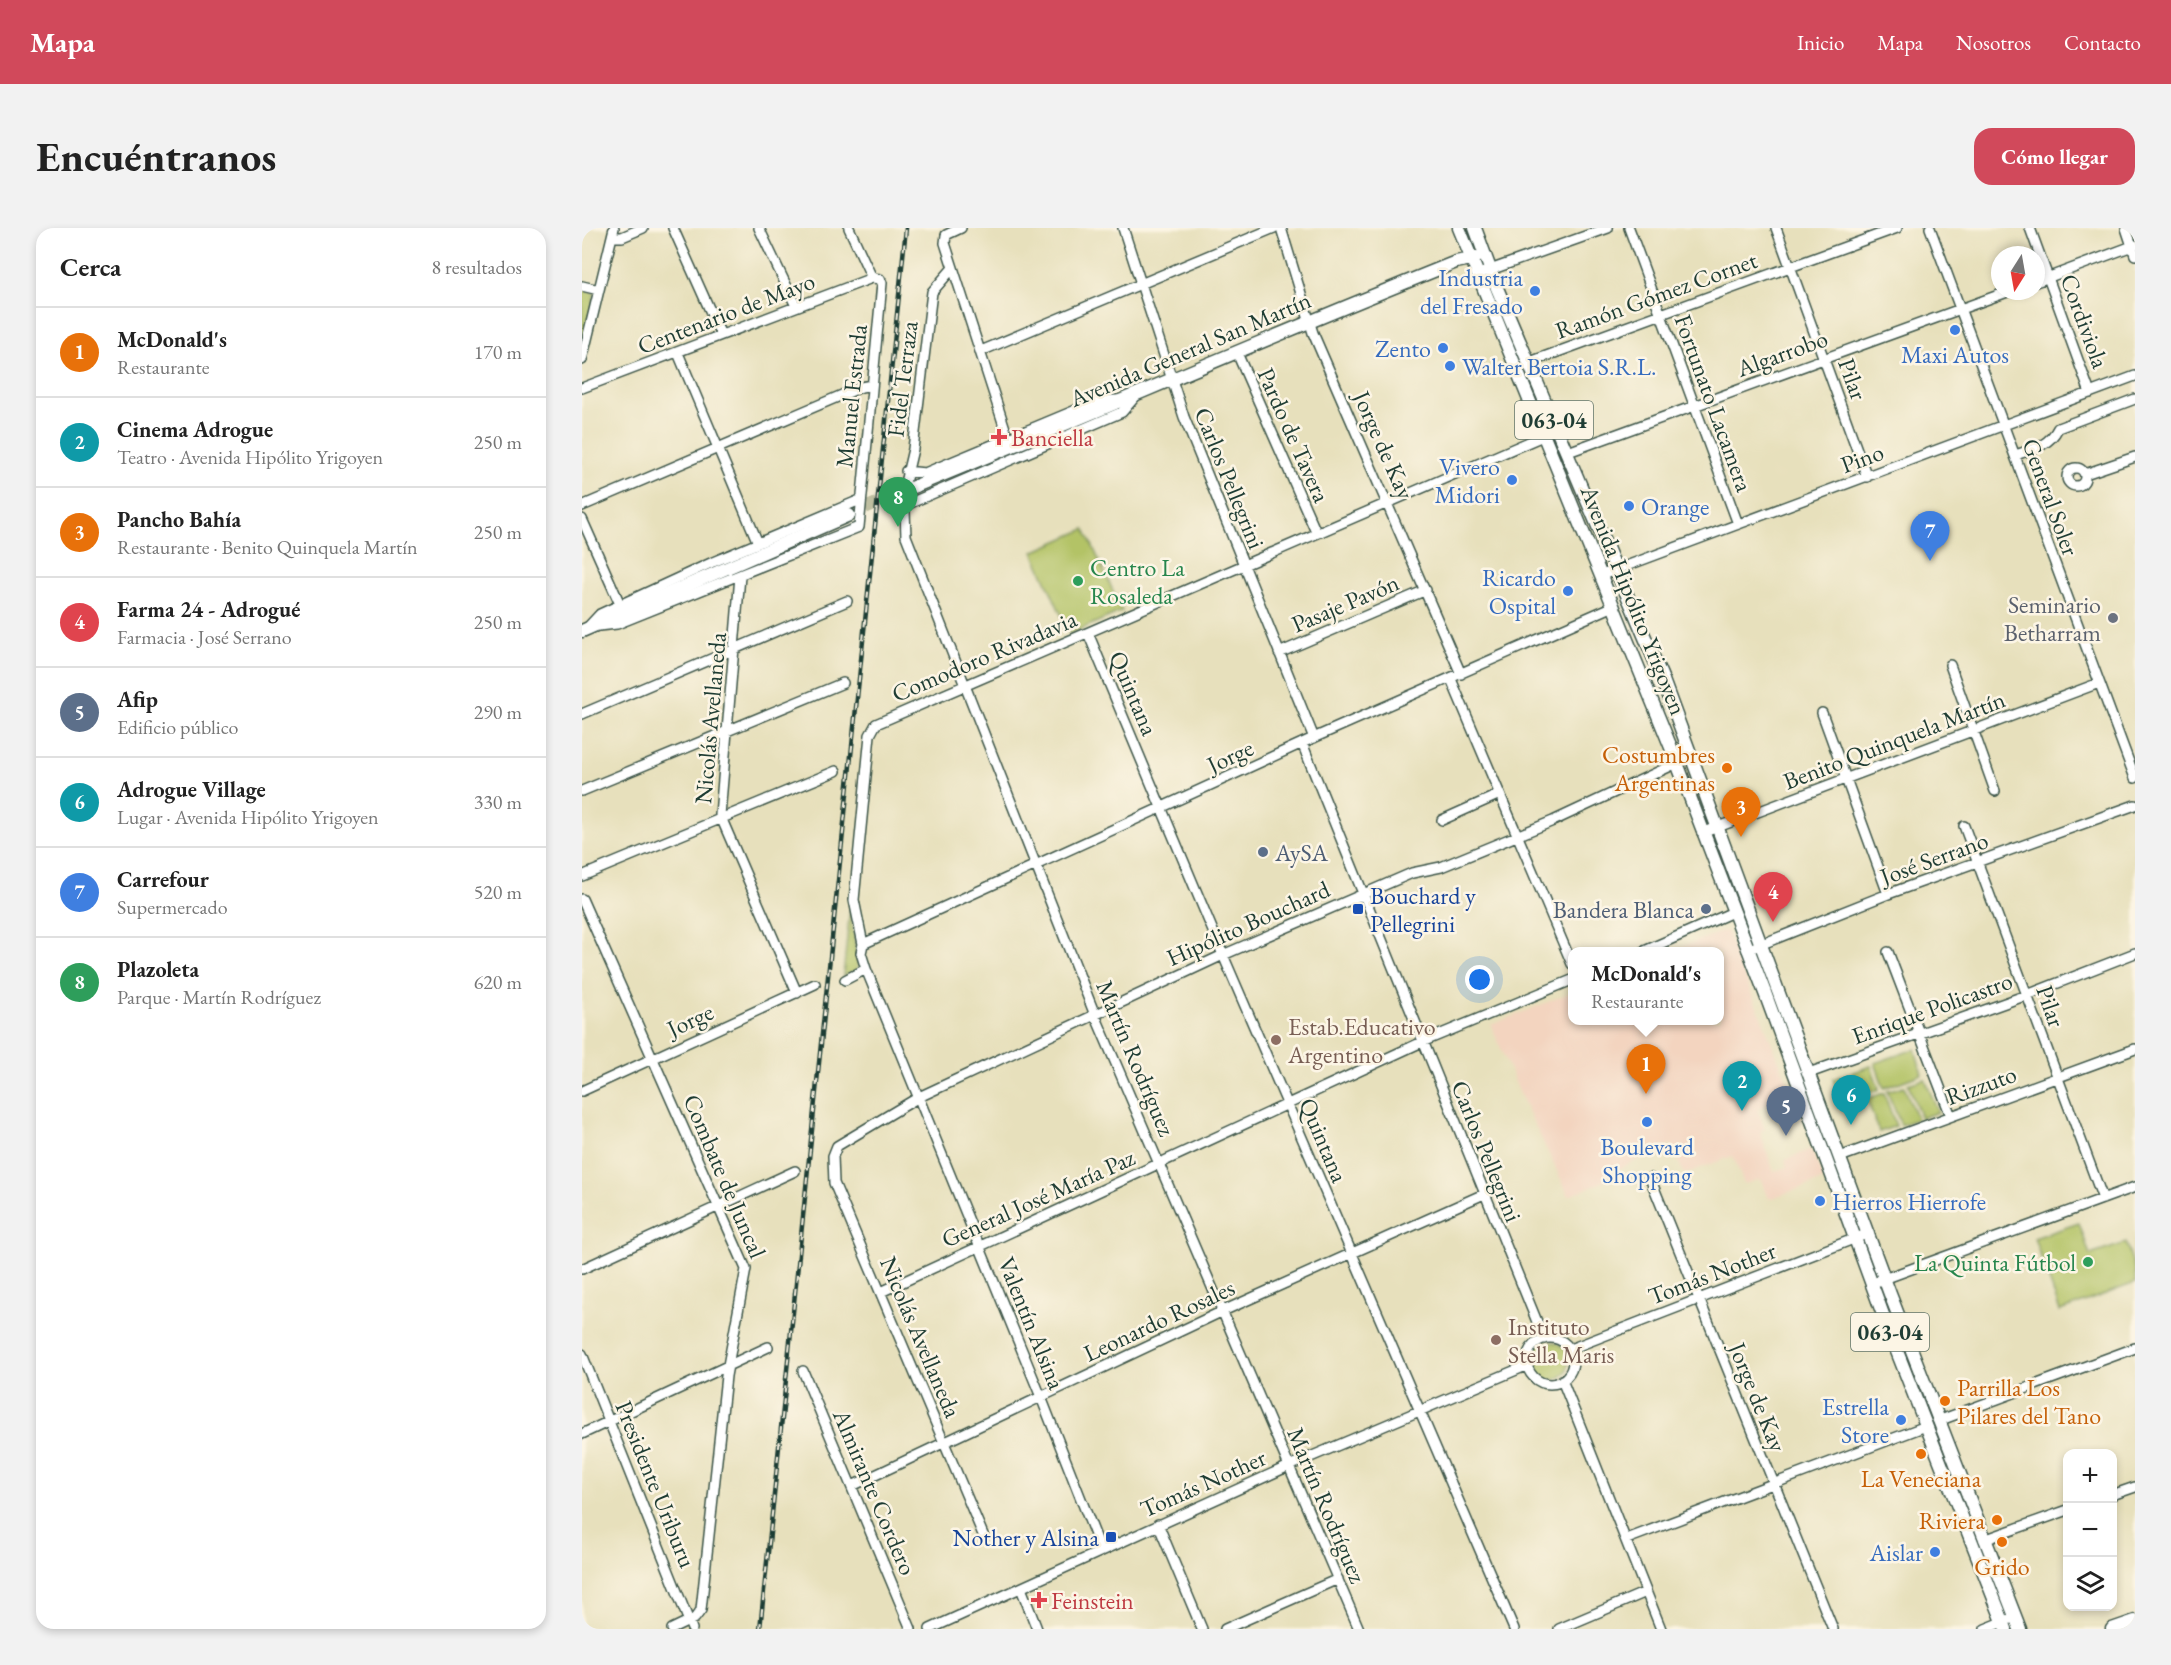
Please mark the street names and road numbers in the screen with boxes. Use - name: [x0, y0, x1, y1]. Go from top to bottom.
- street label: Ramón Gómez Cornet: [1551, 244, 1762, 346]
- street label: Centenario de Mayo: [633, 265, 819, 361]
- street label: Cordiviola: [2054, 270, 2117, 373]
- street label: Avenida General San Martín: [1064, 284, 1316, 414]
- street label: Fortunato Lacamera: [1668, 310, 1761, 496]
- street label: Fidel Terraza: [879, 319, 925, 439]
- street label: Manuel Estrada: [828, 322, 874, 469]
- street label: Algarrobo: [1731, 322, 1832, 384]
- street label: Pilar: [1831, 354, 1875, 404]
- street label: Pardo de Tavera: [1250, 363, 1338, 508]
- street label: Jorge de Kay: [1346, 384, 1422, 504]
- road number: 063-04: [1515, 401, 1593, 439]
- street label: Carlos Pellegrini: [1188, 403, 1273, 553]
- street label: General Soler: [2015, 434, 2087, 560]
- street label: Pino: [1836, 436, 1888, 480]
- street label: Avenida Hipólito Yrigoyen: [1573, 480, 1694, 720]
- street label: Pasaje Pavón: [1287, 566, 1404, 640]
- street label: Comodoro Rivadavia: [887, 603, 1082, 709]
- street label: Nicolás Avellaneda: [687, 630, 733, 805]
- street label: Quintana: [1102, 646, 1166, 740]
- street label: Benito Quinquela Martín: [1779, 683, 2010, 797]
- street label: Jorge: [1200, 732, 1258, 781]
- street label: José Serrano: [1874, 824, 1992, 893]
- street label: Hipólito Bouchard: [1161, 873, 1335, 973]
- street label: Enrique Policastro: [1847, 965, 2017, 1051]
- street label: Martín Rodríguez: [1089, 975, 1183, 1141]
- street label: Pilar: [2029, 981, 2073, 1031]
- street label: Jorge: [660, 996, 718, 1045]
- street label: Rizzuto: [1941, 1058, 2021, 1112]
- street label: Carlos Pellegrini: [1445, 1076, 1530, 1226]
- street label: Combate de Juncal: [676, 1089, 774, 1263]
- street label: Quintana: [1292, 1093, 1356, 1187]
- street label: General José María Paz: [937, 1142, 1139, 1254]
- street label: Tomás Nother: [1644, 1234, 1780, 1312]
- street label: Nicolás Avellaneda: [873, 1252, 969, 1423]
- street label: Valentín Alsina: [991, 1252, 1073, 1394]
- street label: Leonardo Rosales: [1078, 1271, 1240, 1369]
- road number: 063-04: [1851, 1313, 1929, 1351]
- street label: Jorge de Kay: [1721, 1336, 1794, 1457]
- street label: Presidente Uriburu: [608, 1396, 704, 1572]
- street label: Almirante Cordero: [826, 1403, 924, 1580]
- street label: Martín Rodríguez: [1280, 1422, 1374, 1588]
- street label: Tomás Nother: [1135, 1442, 1271, 1524]

